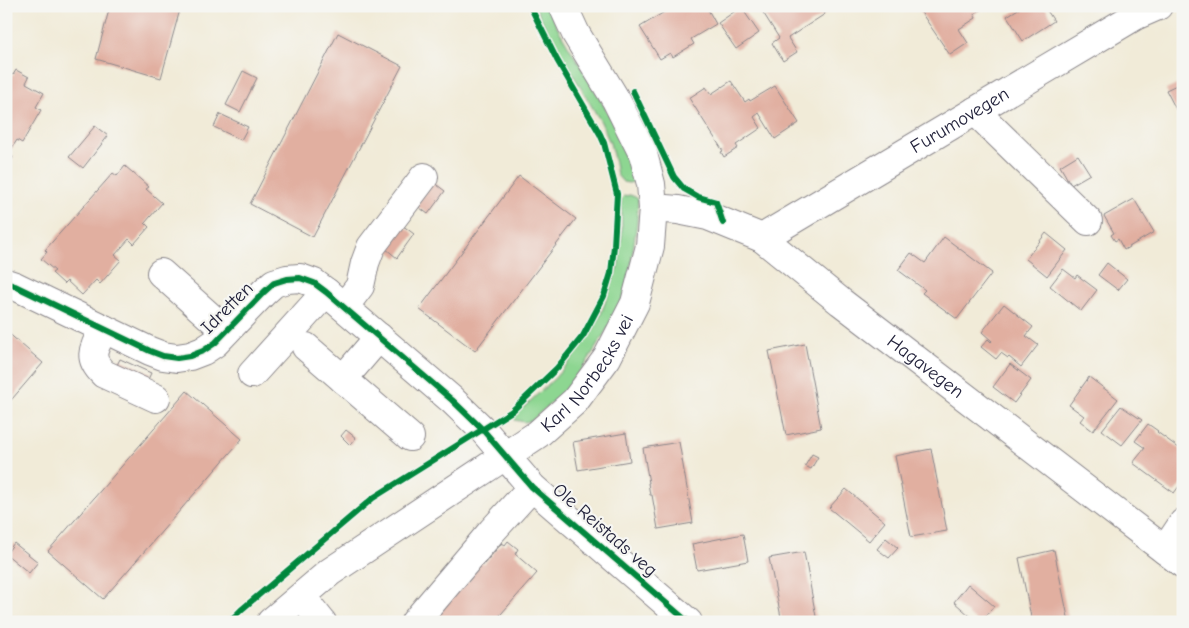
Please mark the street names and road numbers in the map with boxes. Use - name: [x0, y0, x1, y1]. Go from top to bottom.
- street label: Furumovegen: [906, 83, 1013, 158]
- street label: Idretten: [196, 277, 258, 339]
- street label: Karl Norbecks vei: [537, 311, 638, 437]
- street label: Hagavegen: [883, 330, 968, 403]
- street label: Ole Reistads veg: [548, 479, 662, 581]

